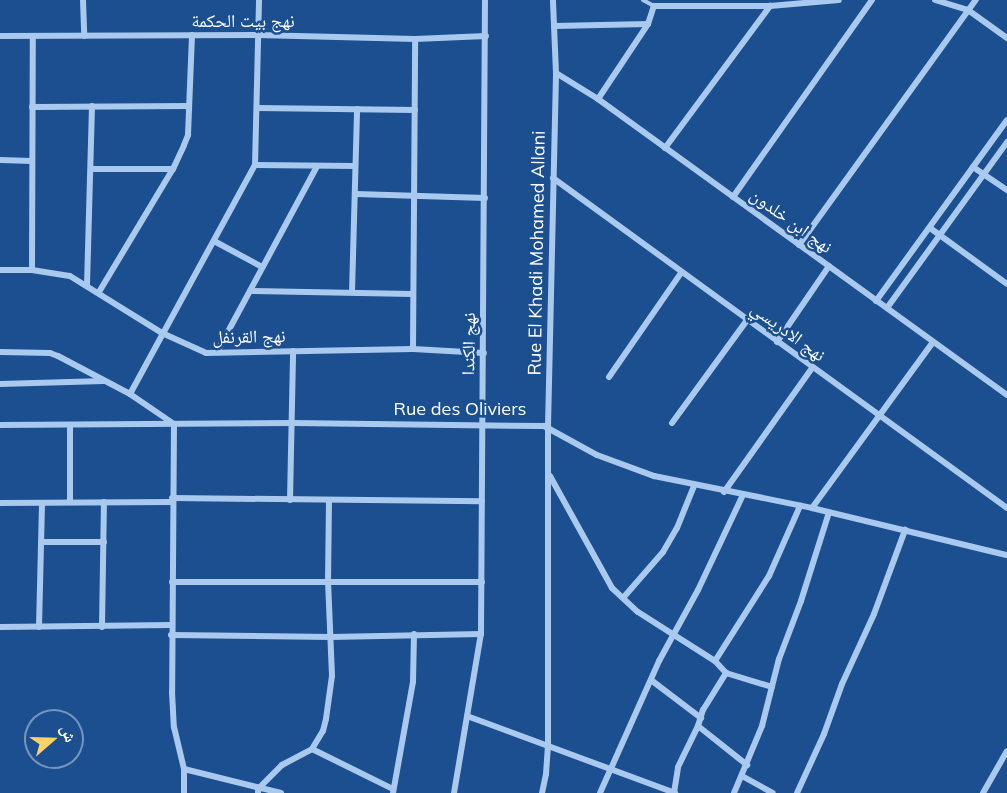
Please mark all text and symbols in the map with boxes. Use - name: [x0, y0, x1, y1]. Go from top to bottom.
- street label: نهج بيت الحكمة: [191, 10, 295, 32]
- street label: Rue El Khadi Mohamed Allani: [524, 130, 550, 376]
- street label: نهج ابن خلدون: [746, 184, 836, 258]
- street label: نهج الادريسي: [746, 298, 830, 366]
- street label: نهج الكندا: [458, 312, 480, 376]
- street label: نهج القرنفل: [212, 326, 286, 348]
- street label: Rue des Oliviers: [393, 398, 527, 420]
- north arrow: [24, 709, 84, 769]
- text: ش: [57, 722, 81, 745]

